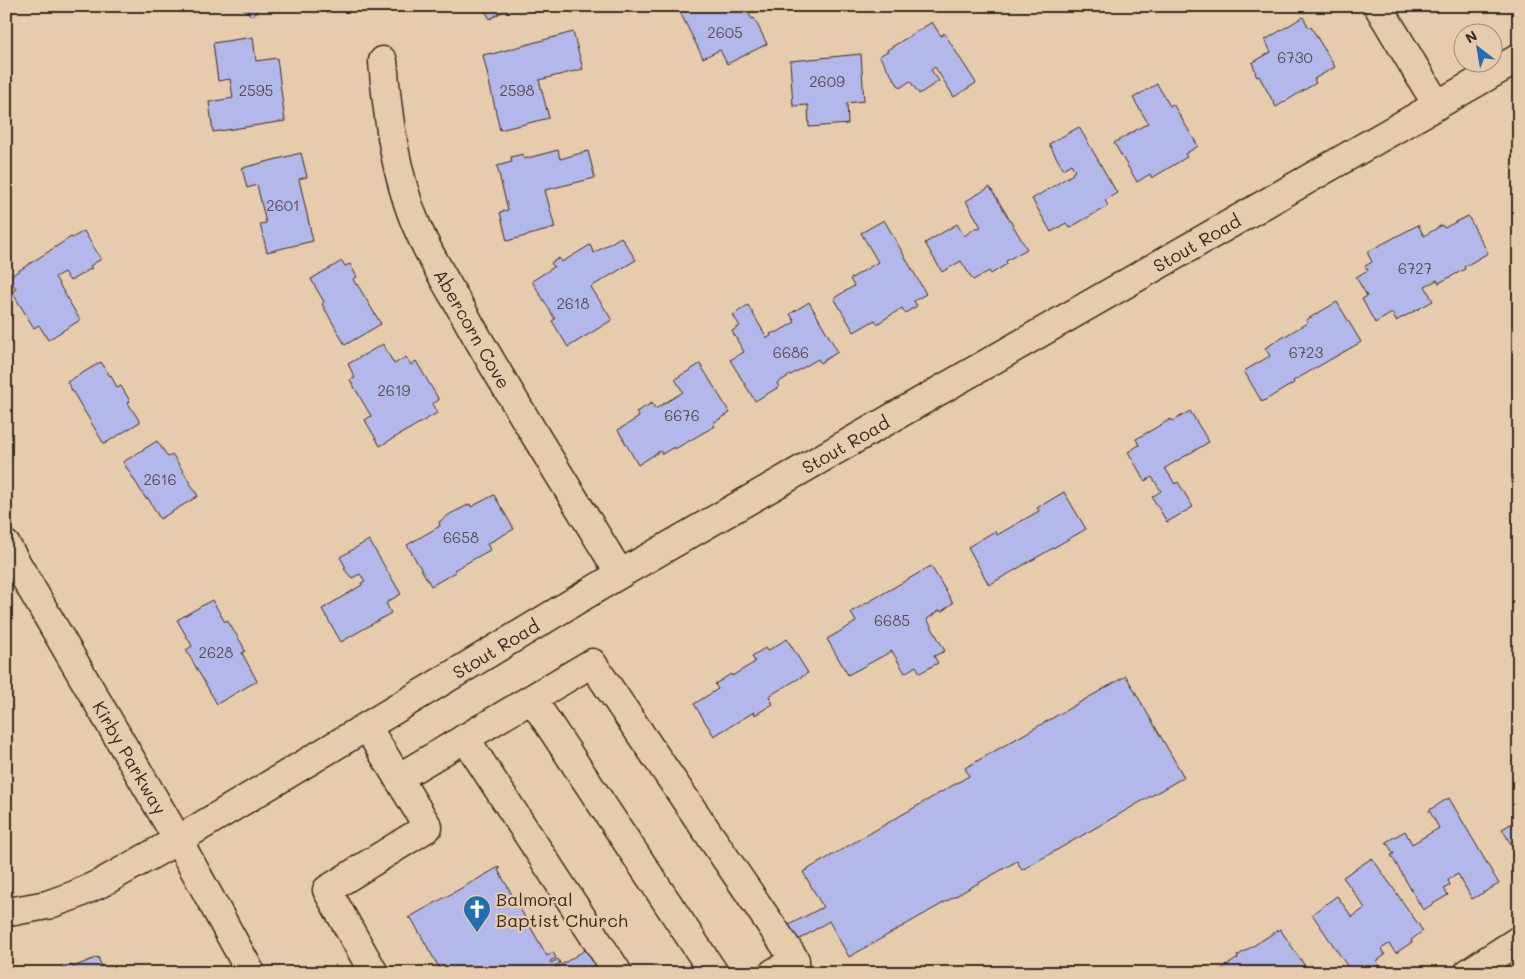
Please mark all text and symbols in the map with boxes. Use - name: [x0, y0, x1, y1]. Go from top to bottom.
- house number: 2605: [707, 22, 743, 42]
- north arrow: [1452, 22, 1502, 72]
- text: N: [1462, 26, 1481, 47]
- house number: 6730: [1277, 47, 1313, 67]
- house number: 2609: [809, 71, 845, 91]
- house number: 2595: [239, 80, 273, 100]
- house number: 2598: [499, 80, 535, 100]
- house number: 2601: [266, 195, 300, 215]
- street label: Stout Road: [1149, 208, 1245, 278]
- house number: 6727: [1398, 258, 1432, 278]
- street label: Abercorn Cove: [429, 265, 516, 393]
- house number: 2618: [556, 293, 590, 313]
- house number: 6686: [773, 342, 809, 362]
- house number: 6723: [1289, 342, 1323, 362]
- house number: 2619: [378, 380, 411, 400]
- house number: 6676: [664, 405, 700, 425]
- street label: Stout Road: [797, 410, 894, 479]
- house number: 2616: [143, 469, 177, 489]
- house number: 6658: [443, 527, 479, 547]
- house number: 6685: [874, 610, 910, 630]
- street label: Stout Road: [448, 613, 544, 684]
- house number: 2628: [199, 642, 233, 662]
- street label: Kirby Parkway: [87, 696, 172, 819]
- place label: Balmoral Baptist Church: [496, 887, 628, 932]
- church icon: Balmoral Baptist Church: [462, 894, 492, 933]

